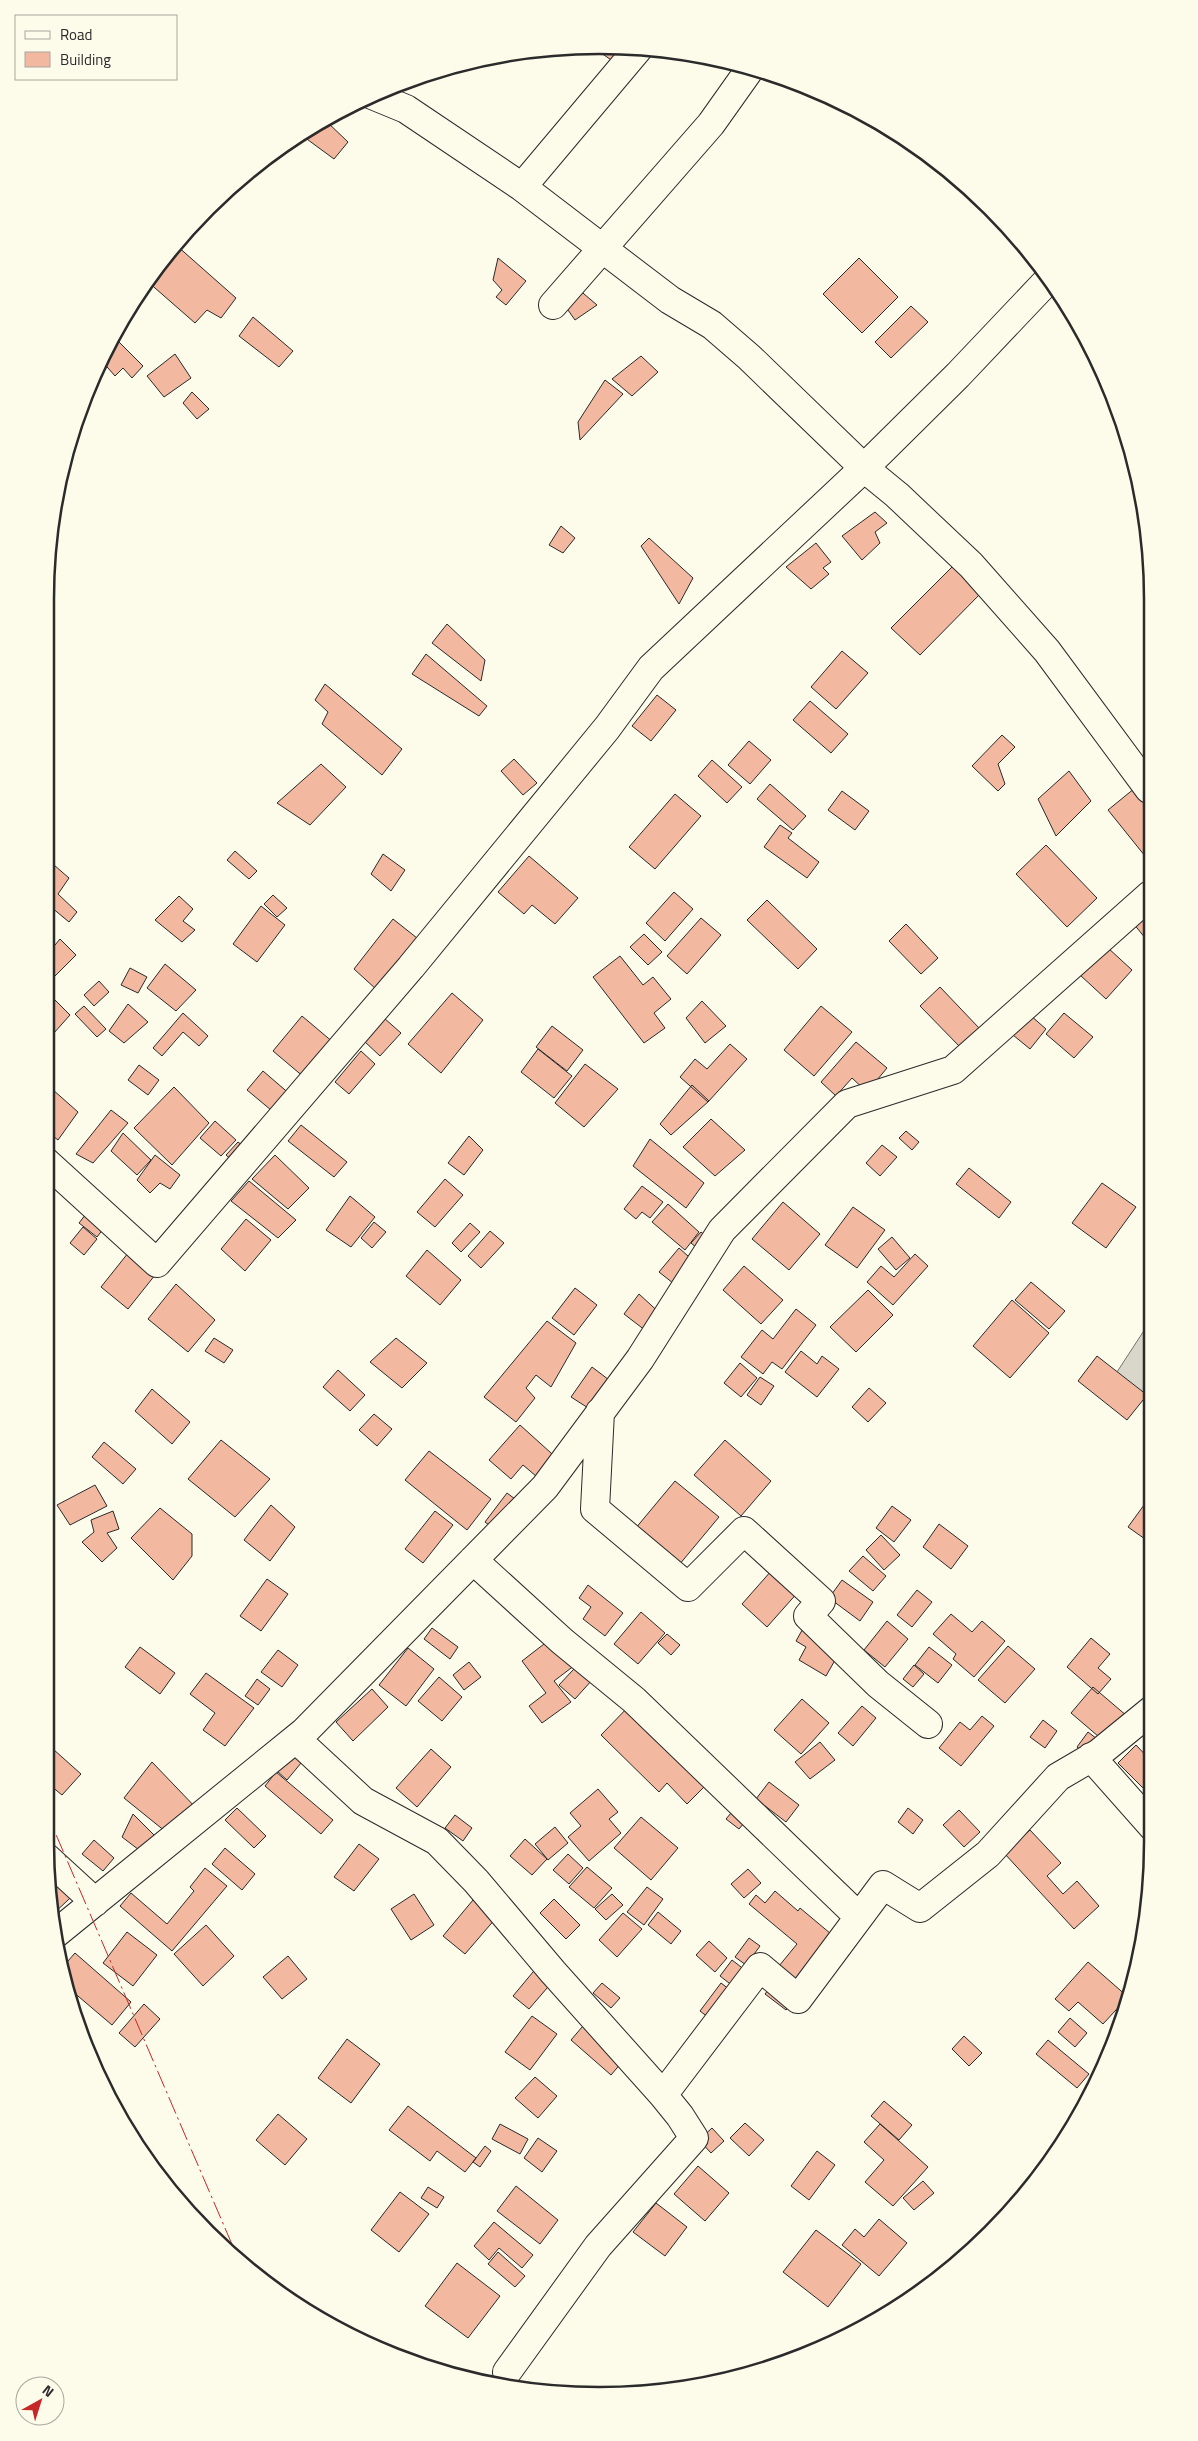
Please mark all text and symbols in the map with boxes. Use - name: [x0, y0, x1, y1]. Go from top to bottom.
- legend: [15, 15, 178, 80]
- text: Road: [60, 23, 92, 46]
- text: Building: [60, 48, 111, 71]
- north arrow: [15, 2376, 65, 2426]
- text: N: [38, 2379, 59, 2402]

